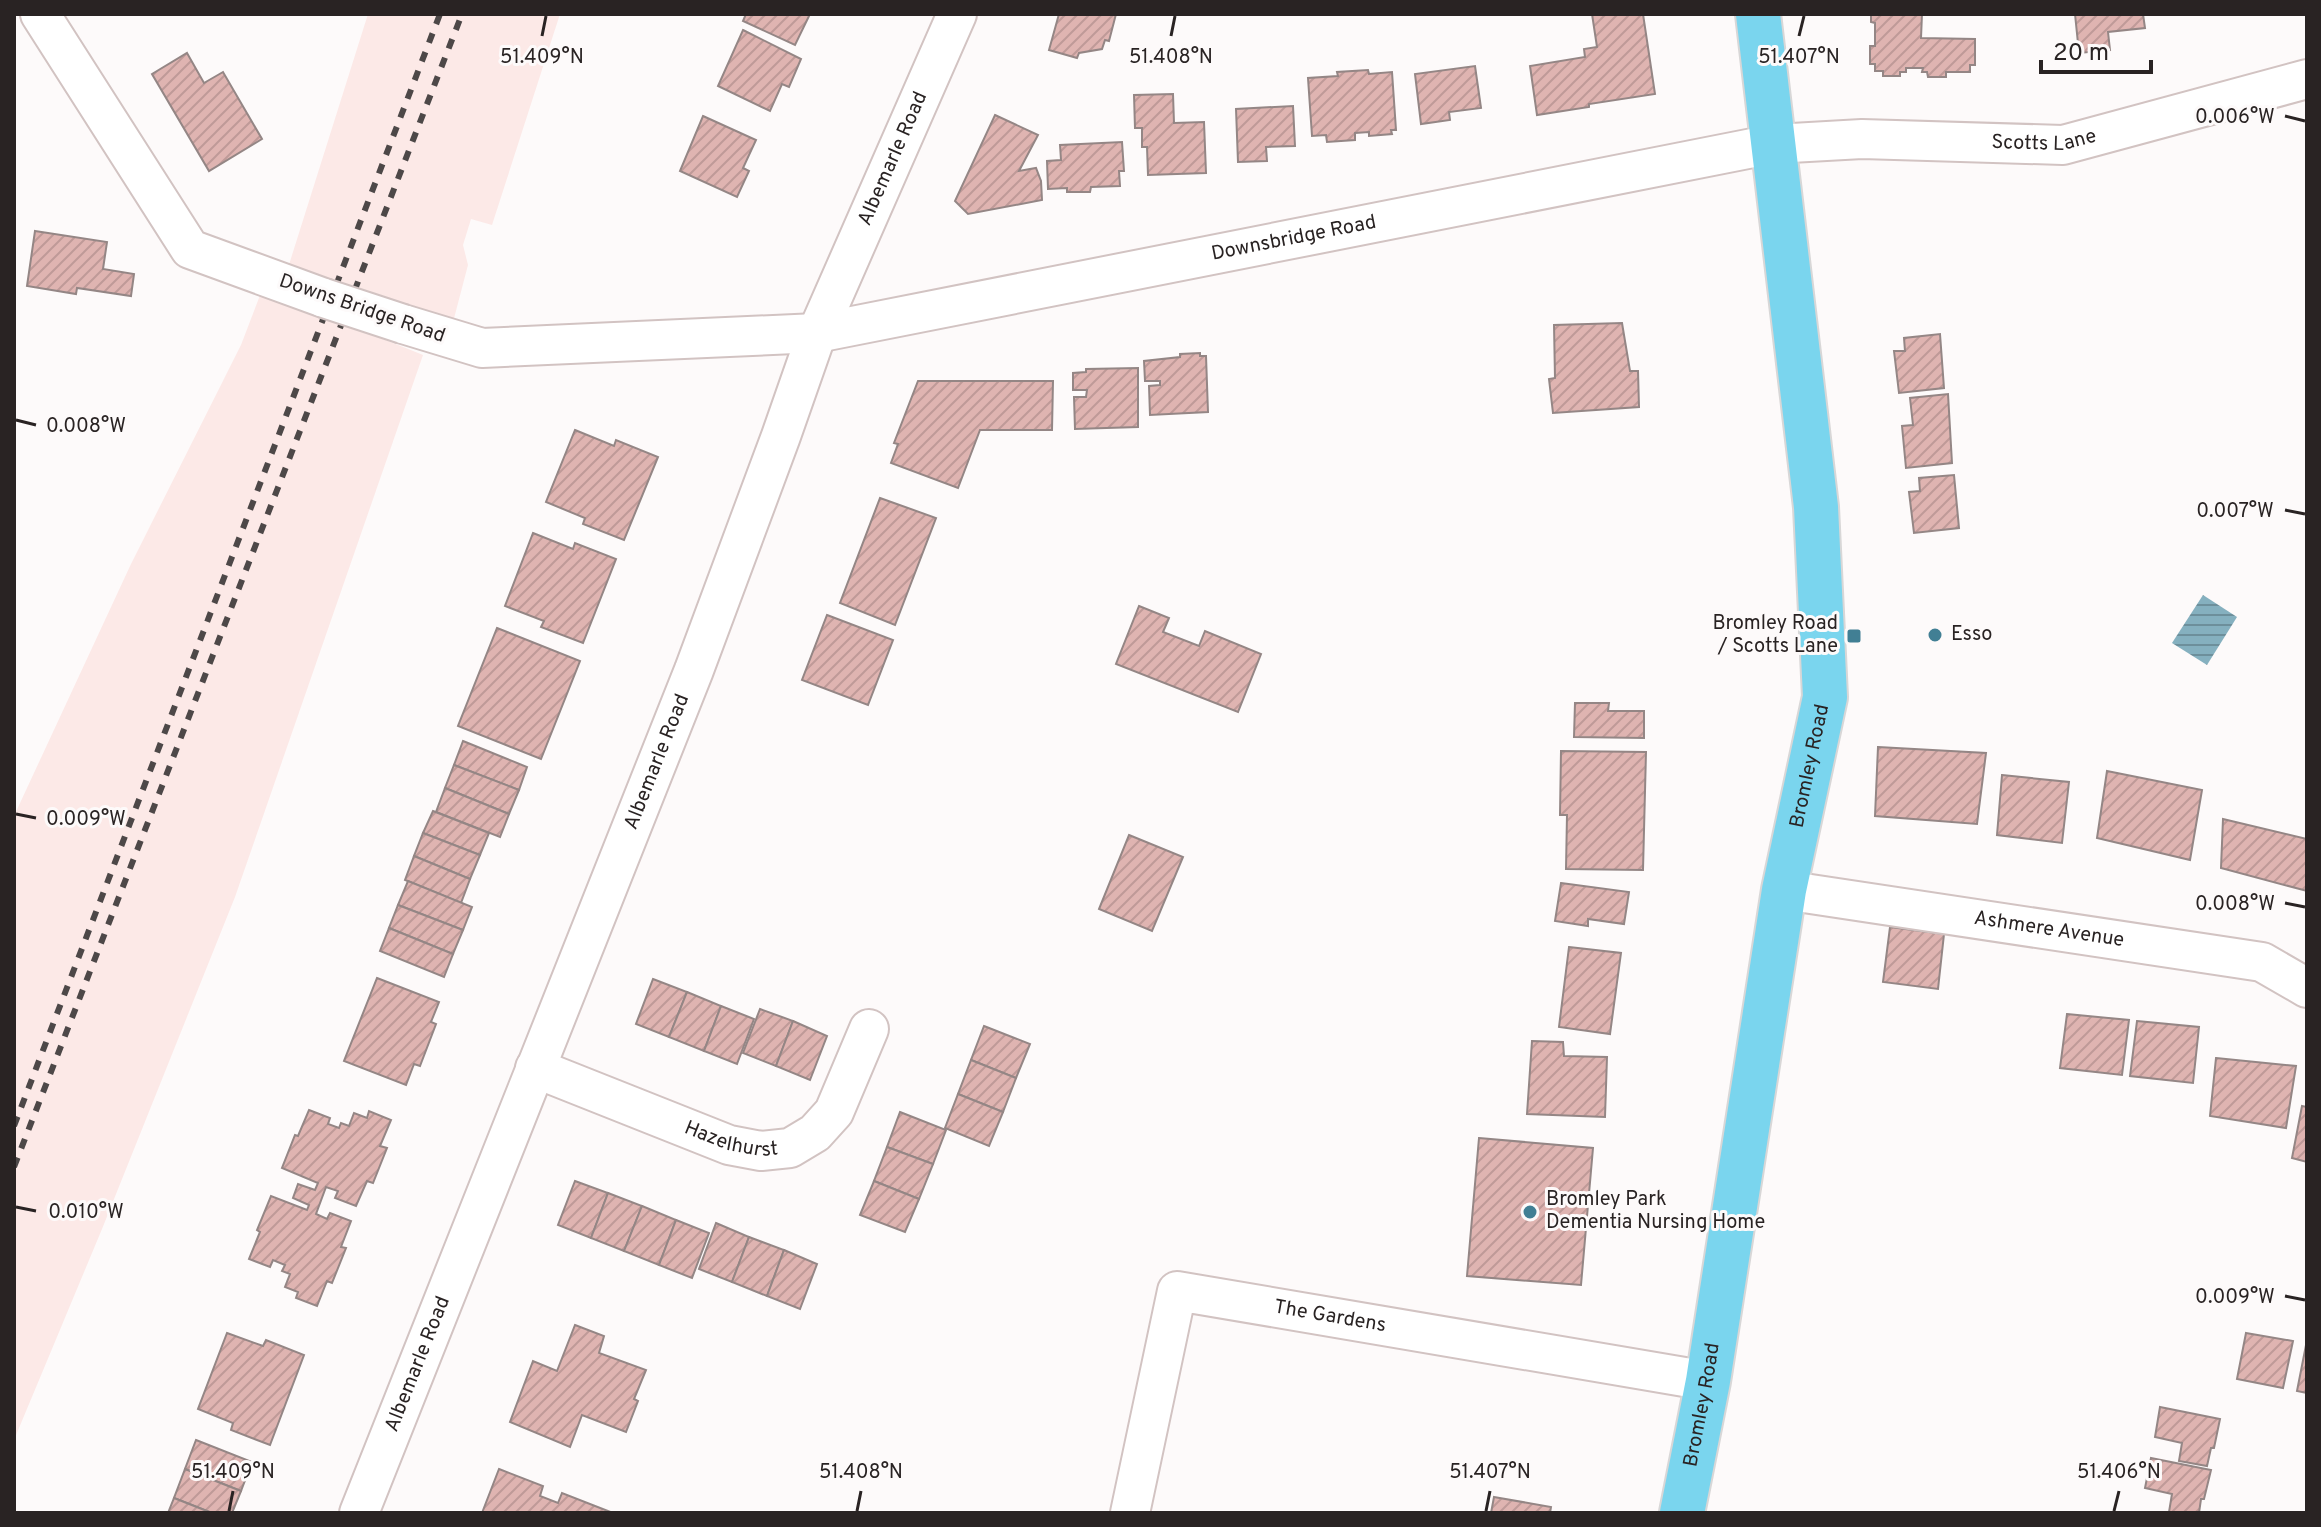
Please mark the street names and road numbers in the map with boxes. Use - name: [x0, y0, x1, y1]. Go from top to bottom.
- street label: Albemarle Road: [853, 88, 934, 230]
- street label: Scotts Lane: [1991, 124, 2099, 158]
- street label: Downsbridge Road: [1209, 210, 1379, 268]
- street label: Downs Bridge Road: [275, 268, 449, 350]
- street label: Albemarle Road: [619, 690, 696, 834]
- street label: Bromley Road: [1785, 702, 1836, 830]
- street label: Ashmere Avenue: [1972, 906, 2126, 954]
- street label: Hazelhurst: [680, 1116, 779, 1164]
- street label: Albemarle Road: [379, 1293, 457, 1436]
- street label: The Gardens: [1272, 1295, 1388, 1339]
- street label: Bromley Road: [1678, 1341, 1727, 1469]

